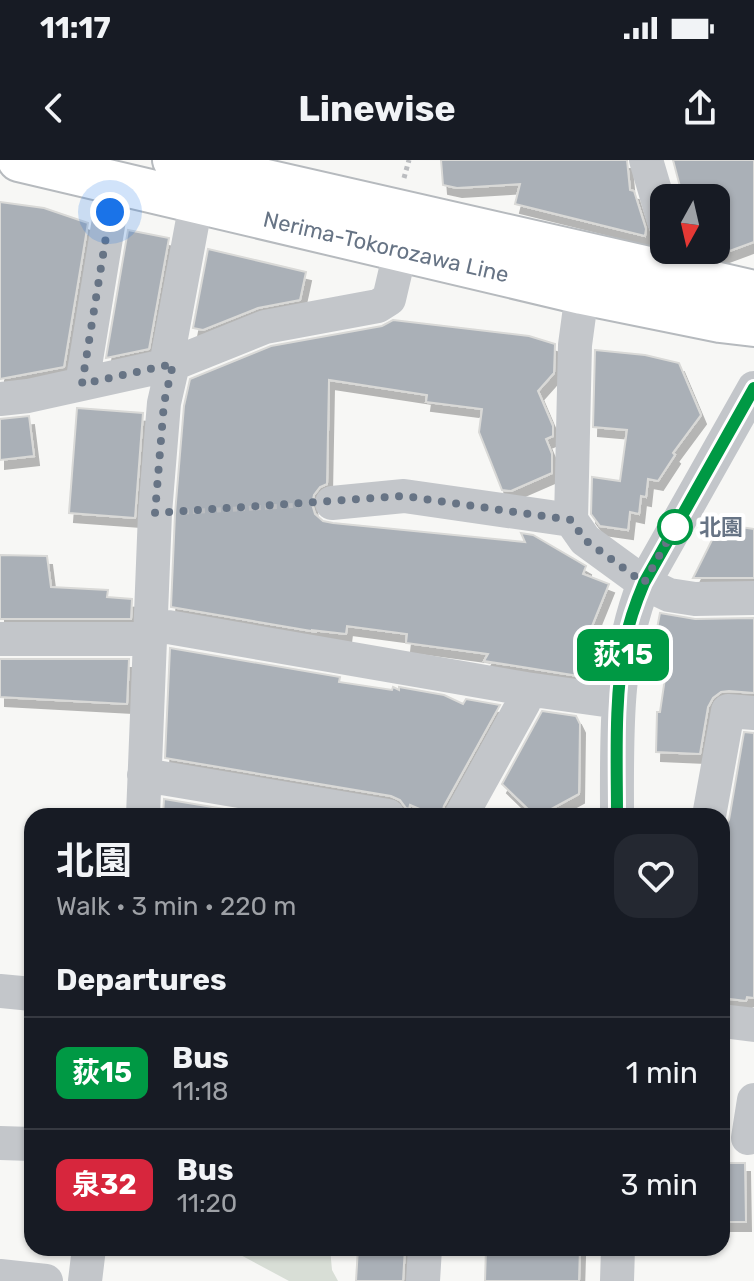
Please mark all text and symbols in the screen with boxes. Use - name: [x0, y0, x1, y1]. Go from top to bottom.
- text: 11:17: [40, 10, 111, 46]
- icon: back: [32, 86, 76, 130]
- icon: share: [678, 86, 722, 130]
- text: Linewise: [298, 87, 456, 130]
- north arrow: [650, 184, 730, 264]
- map controls: [650, 184, 730, 264]
- your location: [90, 192, 130, 232]
- street label: Nerima-Tokorozawa Line: [261, 206, 511, 288]
- marker: 北園: [658, 510, 692, 544]
- place label: 北園: [699, 514, 743, 541]
- line badge: 荻15: [577, 629, 669, 681]
- text: 荻15: [593, 638, 653, 671]
- button: heart: [614, 834, 698, 918]
- text: 北園: [56, 838, 132, 884]
- text: Walk · 3 min · 220 m: [56, 891, 296, 922]
- text: Departures: [56, 962, 227, 998]
- text: Bus: [172, 1040, 229, 1076]
- text: 1 min: [626, 1055, 698, 1091]
- text: 荻15: [72, 1056, 132, 1089]
- text: 11:18: [172, 1076, 229, 1107]
- text: Bus: [177, 1152, 234, 1188]
- text: 3 min: [621, 1167, 698, 1203]
- text: 泉32: [72, 1168, 137, 1201]
- text: 11:20: [177, 1188, 237, 1219]

